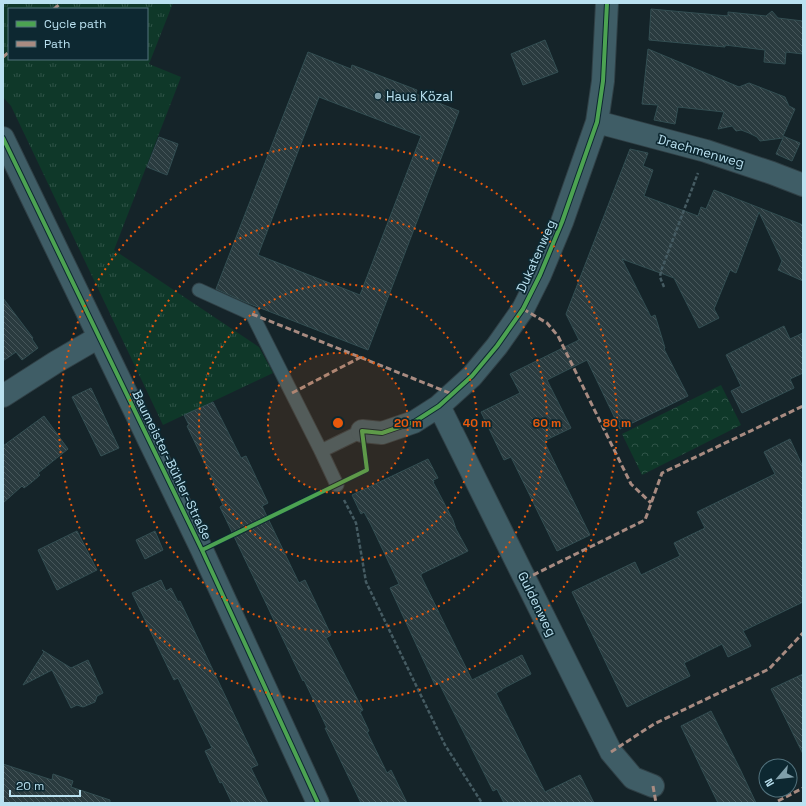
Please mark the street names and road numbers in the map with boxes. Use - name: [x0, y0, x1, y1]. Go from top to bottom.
- street label: Drachmenweg: [656, 131, 746, 171]
- street label: Dukatenweg: [512, 217, 560, 295]
- street label: Baumeister-Bühler-Straße: [128, 387, 216, 543]
- street label: Guldenweg: [514, 569, 560, 639]

